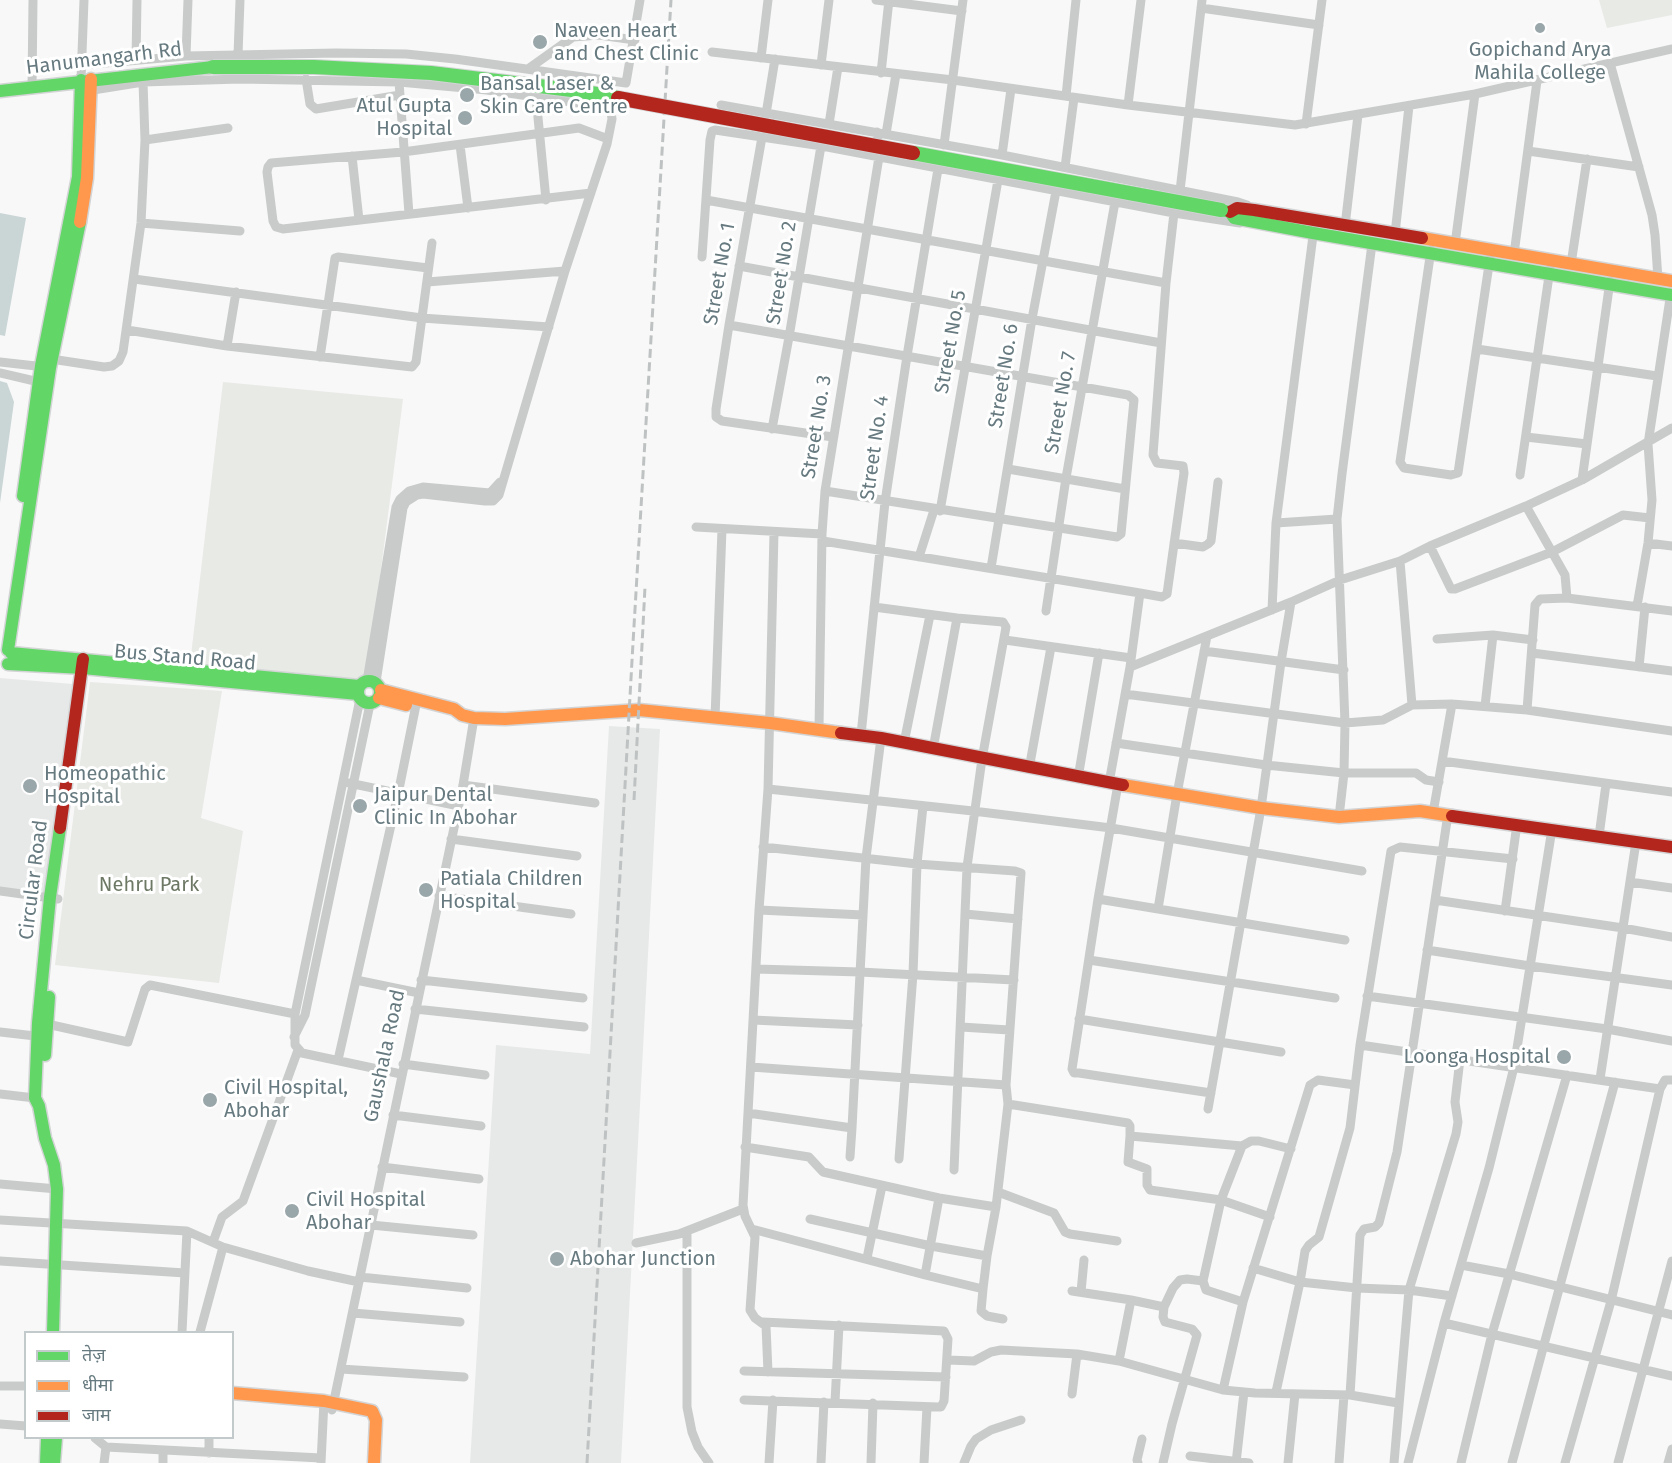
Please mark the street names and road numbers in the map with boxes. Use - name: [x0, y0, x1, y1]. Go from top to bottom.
- street label: Hanumangarh Rd: [25, 38, 183, 80]
- street label: Street No. 2: [762, 219, 802, 327]
- street label: Street No. 1: [699, 221, 741, 327]
- street label: Street No. 5: [930, 288, 972, 396]
- street label: Street No. 6: [984, 322, 1024, 430]
- street label: Street No. 7: [1040, 350, 1082, 456]
- street label: Street No. 3: [797, 373, 837, 481]
- street label: Street No. 4: [856, 394, 894, 502]
- street label: Bus Stand Road: [113, 640, 257, 676]
- street label: Circular Road: [15, 819, 53, 941]
- street label: Gaushala Road: [359, 988, 411, 1124]

